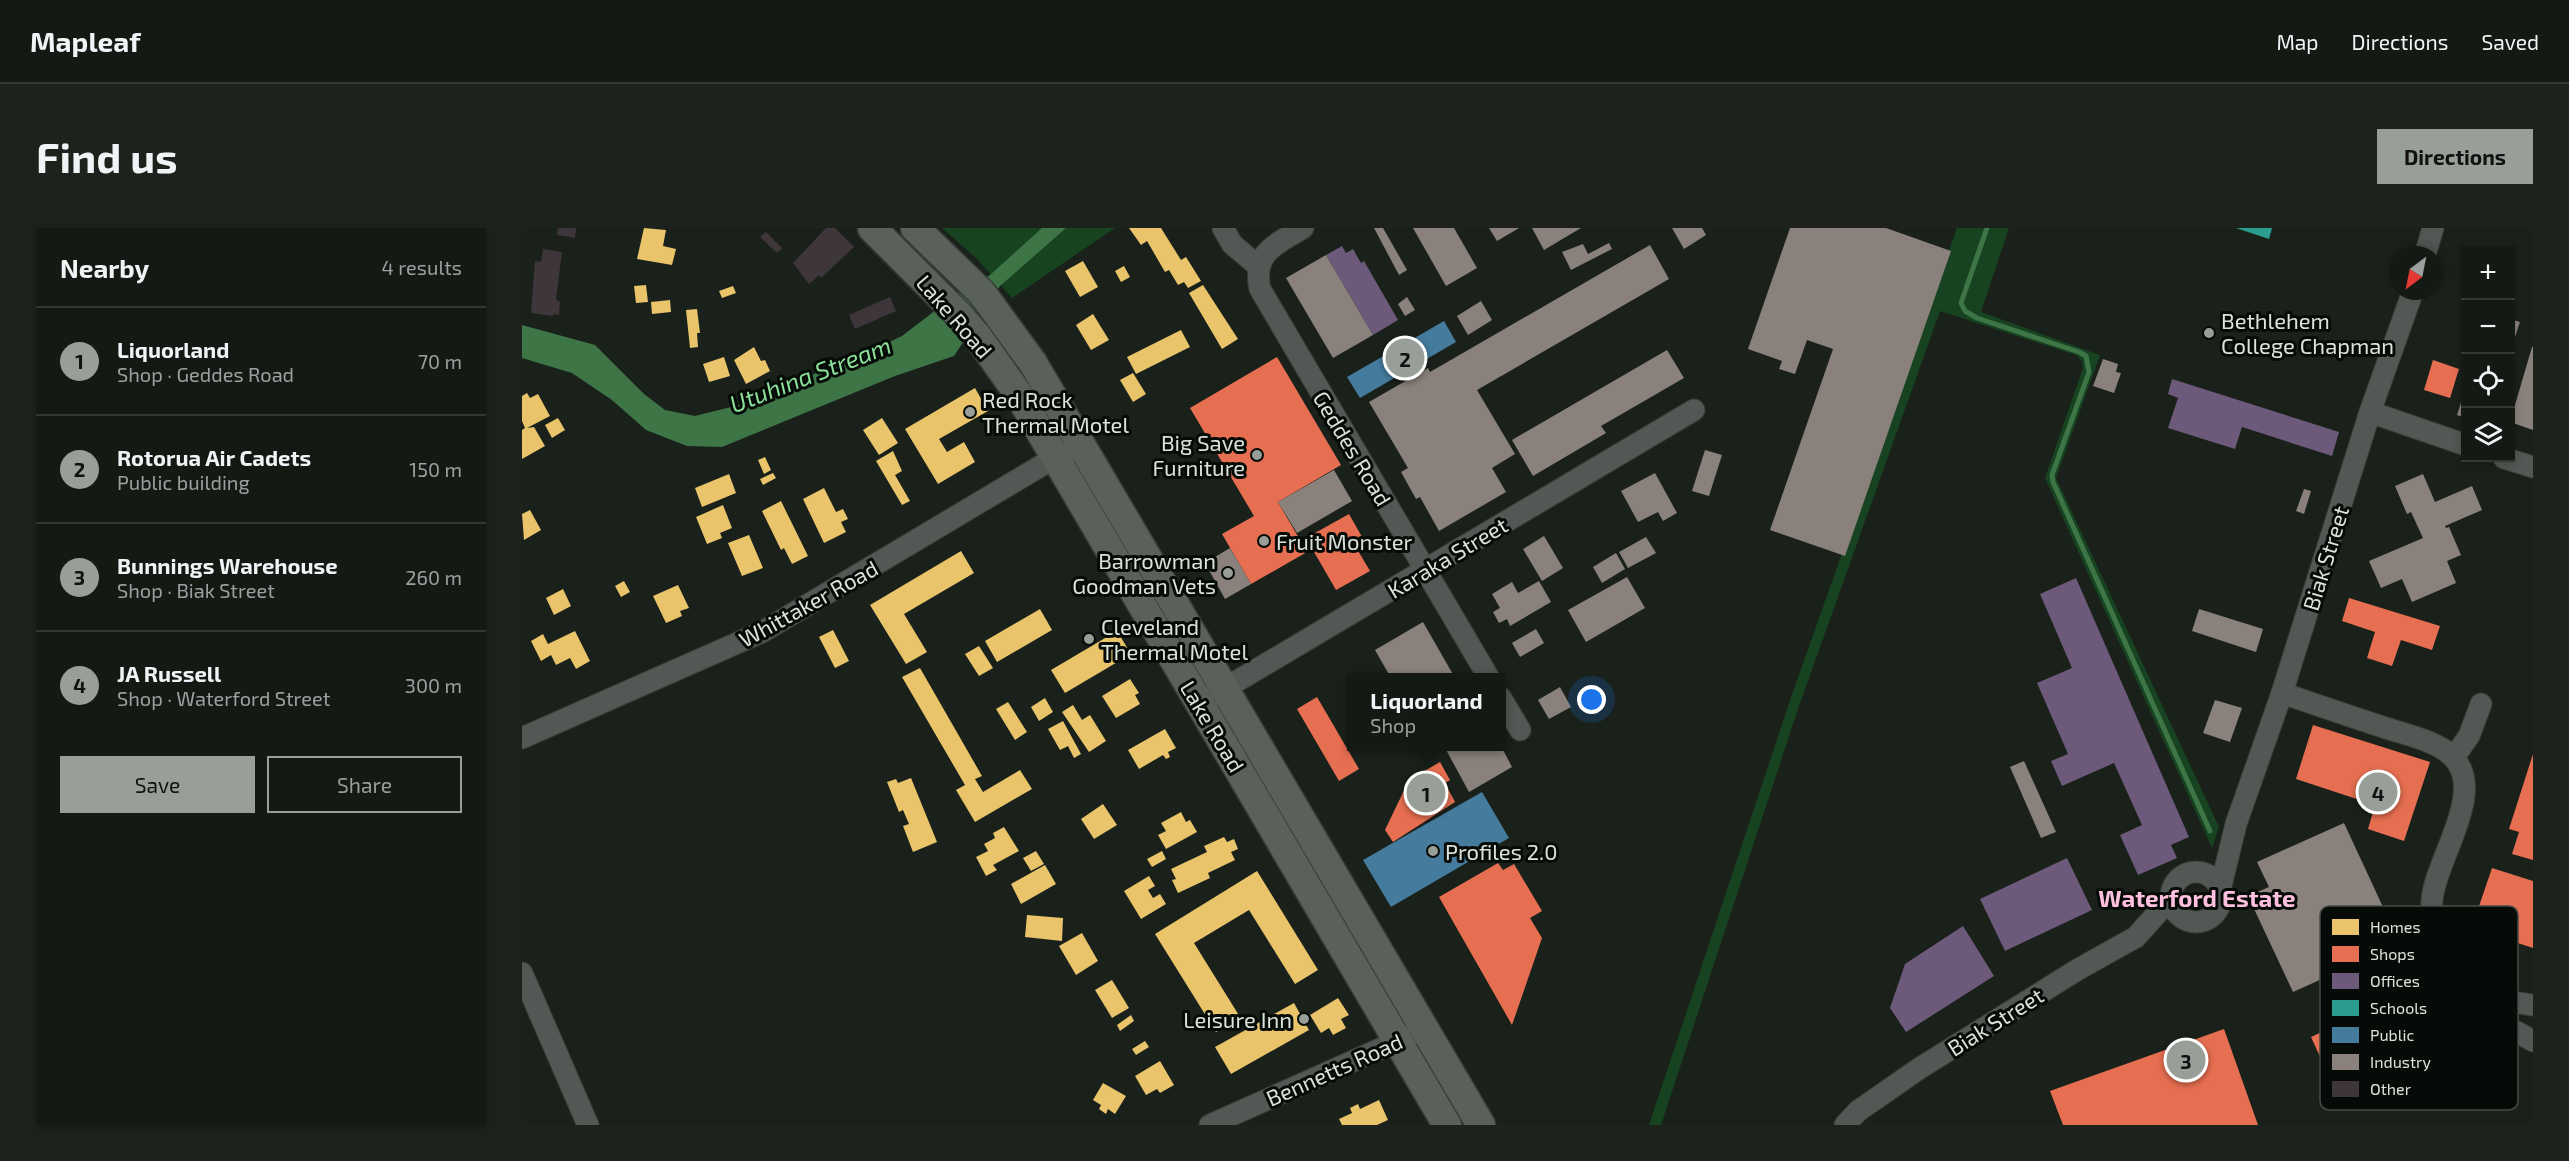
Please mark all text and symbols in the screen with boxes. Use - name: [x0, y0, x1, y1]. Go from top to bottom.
- text: Mapleaf: [30, 24, 141, 58]
- text: Map: [2276, 29, 2319, 54]
- text: Directions: [2352, 29, 2448, 54]
- text: Saved: [2481, 29, 2539, 54]
- button: Directions: [2377, 129, 2533, 184]
- text: Find us: [36, 131, 178, 181]
- north arrow: [2389, 246, 2443, 300]
- map controls: [2461, 246, 2515, 462]
- button: +: [2461, 246, 2515, 300]
- text: Nearby: [60, 252, 149, 283]
- text: 4 results: [382, 255, 462, 279]
- street label: Lake Road: [912, 269, 998, 363]
- button: −: [2461, 300, 2515, 354]
- place label: Bethlehem College Chapman: [2221, 307, 2394, 358]
- marker: Bethlehem College Chapman: [2202, 326, 2216, 340]
- water label: Utuhina Stream: [725, 330, 895, 418]
- text: Liquorland: [117, 336, 229, 362]
- pin: 2: [1386, 336, 1424, 380]
- text: 1: [75, 349, 84, 373]
- text: 70 m: [418, 349, 462, 373]
- button: locate: [2461, 354, 2515, 408]
- text: Shop · Geddes Road: [117, 362, 294, 386]
- place label: Red Rock Thermal Motel: [982, 386, 1129, 437]
- street label: Geddes Road: [1309, 386, 1397, 510]
- marker: Red Rock Thermal Motel: [963, 405, 977, 419]
- button: layers: [2461, 408, 2515, 462]
- place label: Big Save Furniture: [1153, 429, 1245, 480]
- text: Rotorua Air Cadets: [117, 444, 311, 470]
- marker: Big Save Furniture: [1250, 448, 1264, 462]
- text: 2: [74, 457, 85, 481]
- text: 150 m: [409, 457, 462, 481]
- text: Public building: [117, 470, 250, 494]
- street label: Biak Street: [2297, 502, 2353, 614]
- street label: Karaka Street: [1382, 511, 1512, 603]
- place label: Fruit Monster: [1276, 528, 1413, 554]
- marker: Fruit Monster: [1257, 534, 1271, 548]
- place label: Barrowman Goodman Vets: [1072, 547, 1216, 598]
- text: Bunnings Warehouse: [117, 552, 338, 578]
- street label: Whittaker Road: [734, 554, 882, 652]
- text: 3: [74, 565, 85, 589]
- text: 260 m: [405, 565, 462, 589]
- marker: Barrowman Goodman Vets: [1221, 566, 1235, 580]
- text: Shop · Biak Street: [117, 578, 275, 602]
- place label: Cleveland Thermal Motel: [1101, 613, 1248, 664]
- marker: Cleveland Thermal Motel: [1082, 632, 1096, 646]
- text: JA Russell: [117, 660, 221, 686]
- text: 4: [73, 673, 86, 697]
- text: 300 m: [405, 673, 462, 697]
- popup: [1347, 673, 1506, 751]
- street label: Lake Road: [1176, 676, 1250, 776]
- your location: [1577, 685, 1606, 714]
- text: Shop · Waterford Street: [117, 686, 330, 710]
- text: Liquorland: [1370, 687, 1483, 713]
- text: Shop: [1370, 713, 1416, 737]
- button: Save: [60, 756, 255, 813]
- button: Share: [267, 756, 462, 813]
- pin: 1: [1406, 770, 1446, 816]
- pin: 4: [2358, 770, 2398, 814]
- place label: Profiles 2.0: [1445, 838, 1557, 864]
- marker: Profiles 2.0: [1426, 844, 1440, 858]
- district label: Waterford Estate: [2098, 883, 2296, 912]
- legend: [2320, 906, 2518, 1110]
- text: Homes: [2370, 917, 2421, 936]
- text: Shops: [2370, 944, 2415, 963]
- text: Offices: [2370, 971, 2420, 990]
- street label: Biak Street: [1942, 981, 2048, 1061]
- text: Schools: [2370, 998, 2427, 1017]
- place label: Leisure Inn: [1183, 1006, 1292, 1032]
- marker: Leisure Inn: [1297, 1012, 1311, 1026]
- text: Public: [2370, 1025, 2414, 1044]
- street label: Bennetts Road: [1262, 1027, 1406, 1111]
- pin: 3: [2166, 1038, 2206, 1082]
- text: Industry: [2370, 1052, 2431, 1071]
- text: Other: [2370, 1079, 2412, 1098]

